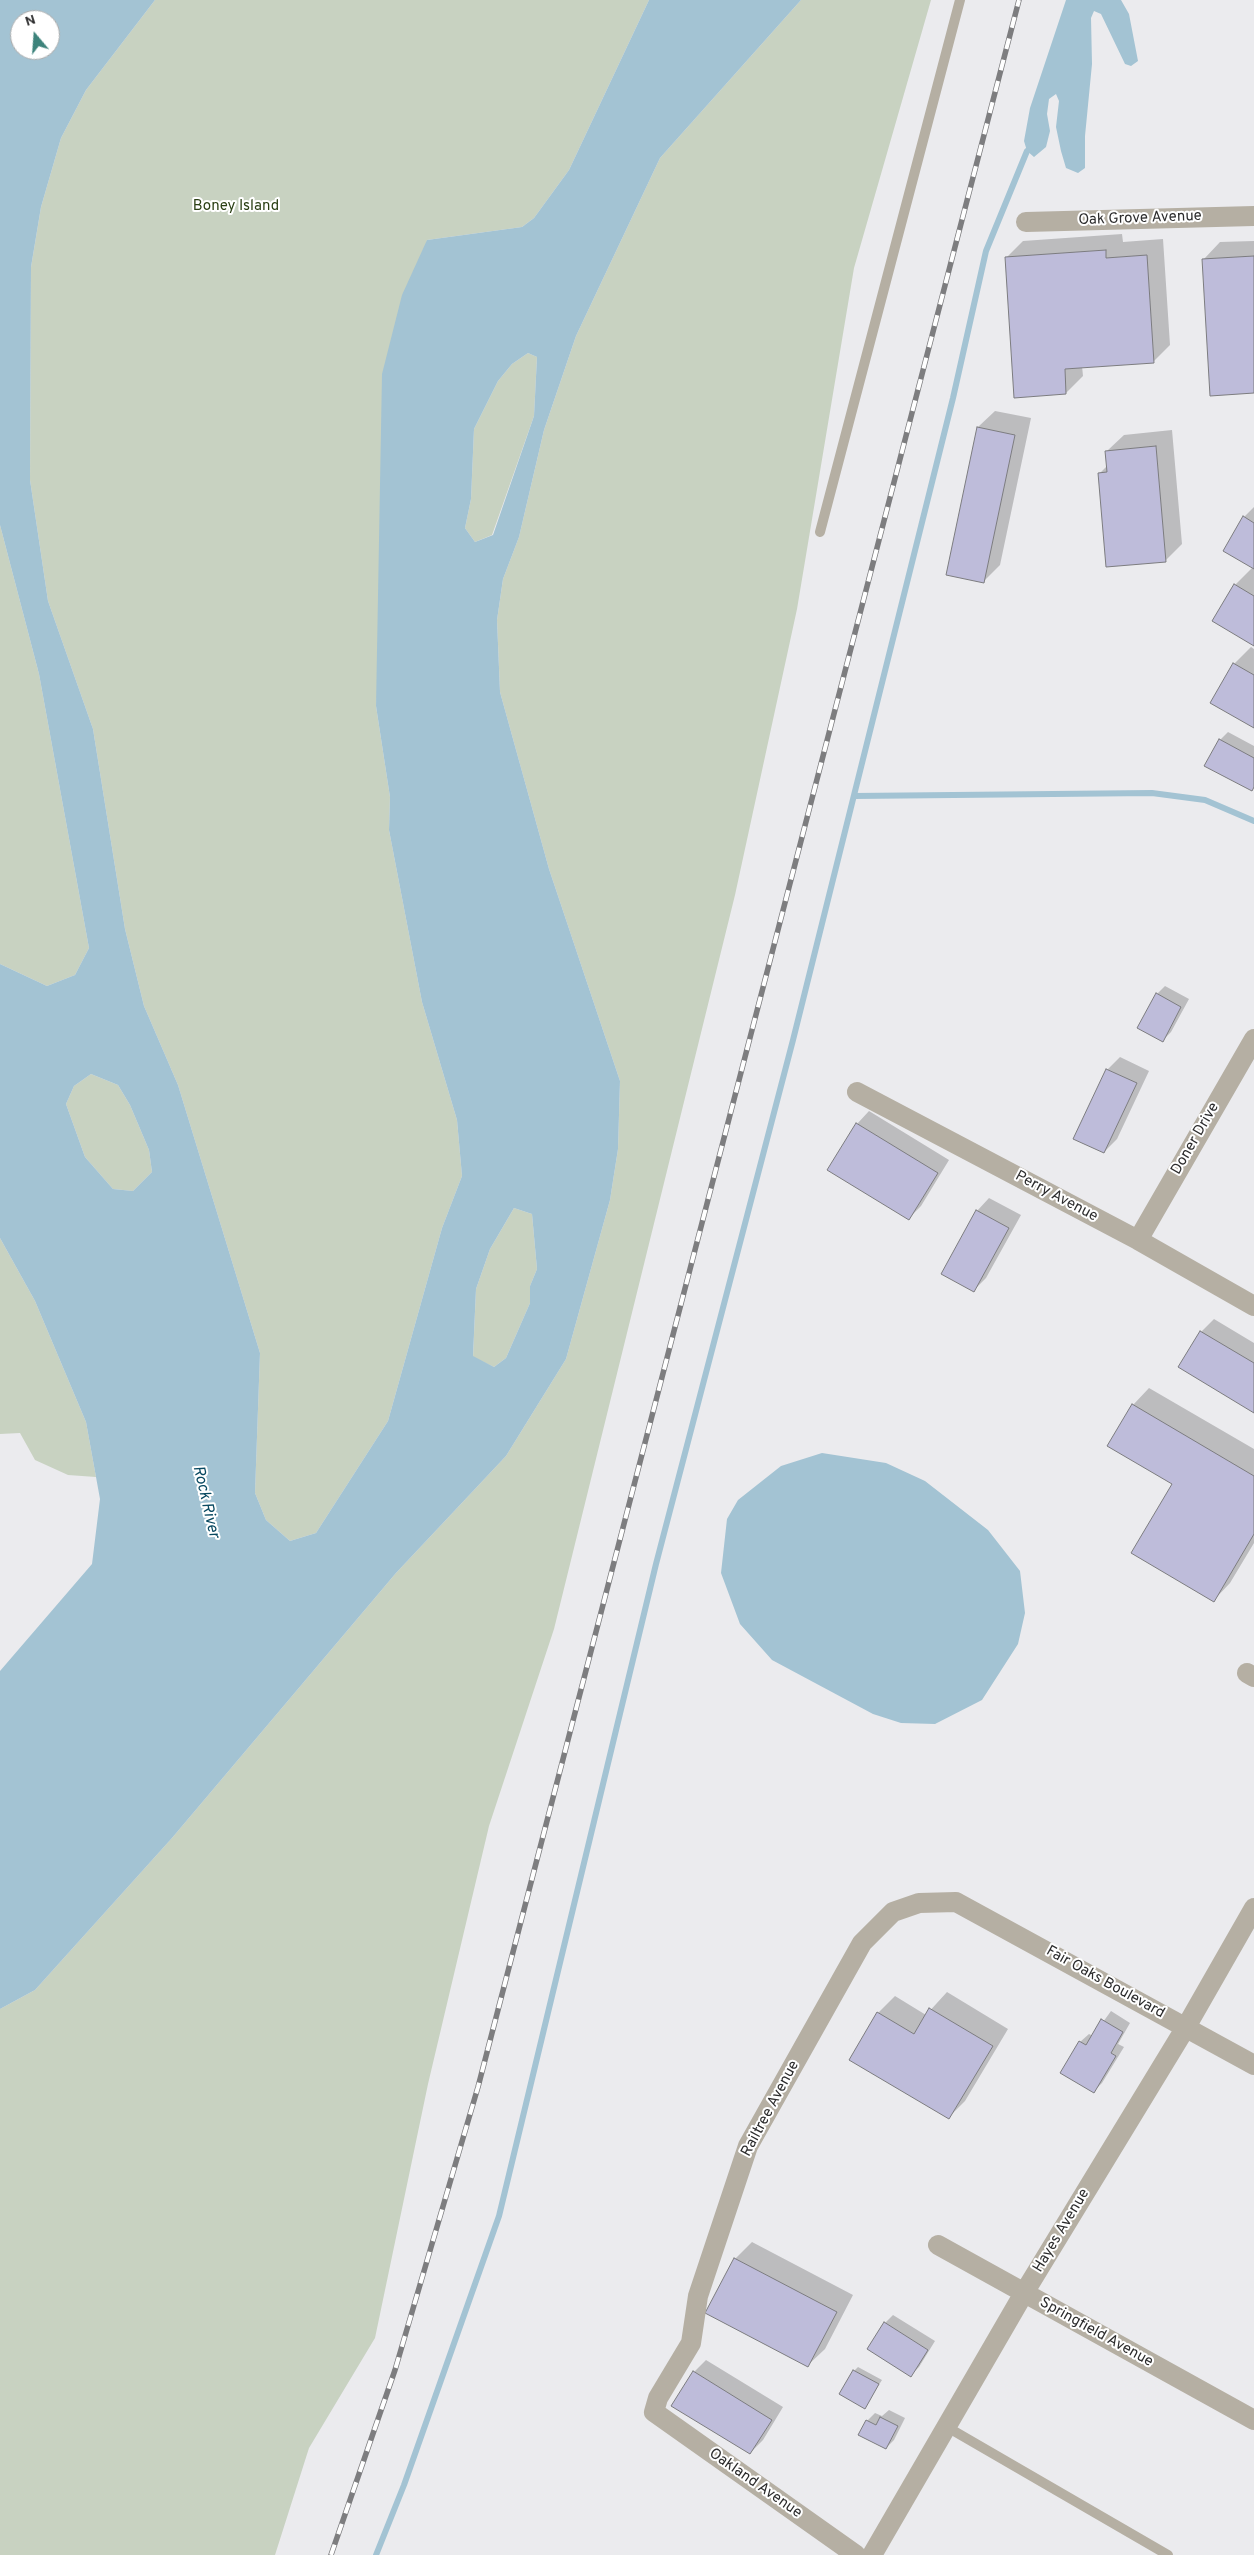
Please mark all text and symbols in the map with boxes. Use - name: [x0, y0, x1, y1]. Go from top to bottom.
- north arrow: [10, 10, 60, 60]
- text: N: [23, 12, 38, 31]
- park label: Boney Island: [193, 198, 279, 216]
- street label: Oak Grove Avenue: [1078, 208, 1202, 230]
- street label: Doner Drive: [1168, 1100, 1224, 1178]
- street label: Perry Avenue: [1012, 1168, 1100, 1226]
- water label: Rock River: [187, 1464, 223, 1540]
- street label: Fair Oaks Boulevard: [1043, 1943, 1167, 2023]
- street label: Railtree Avenue: [738, 2058, 804, 2160]
- street label: Hayes Avenue: [1030, 2186, 1094, 2276]
- street label: Springfield Avenue: [1036, 2294, 1156, 2372]
- street label: Oakland Avenue: [705, 2445, 805, 2523]

